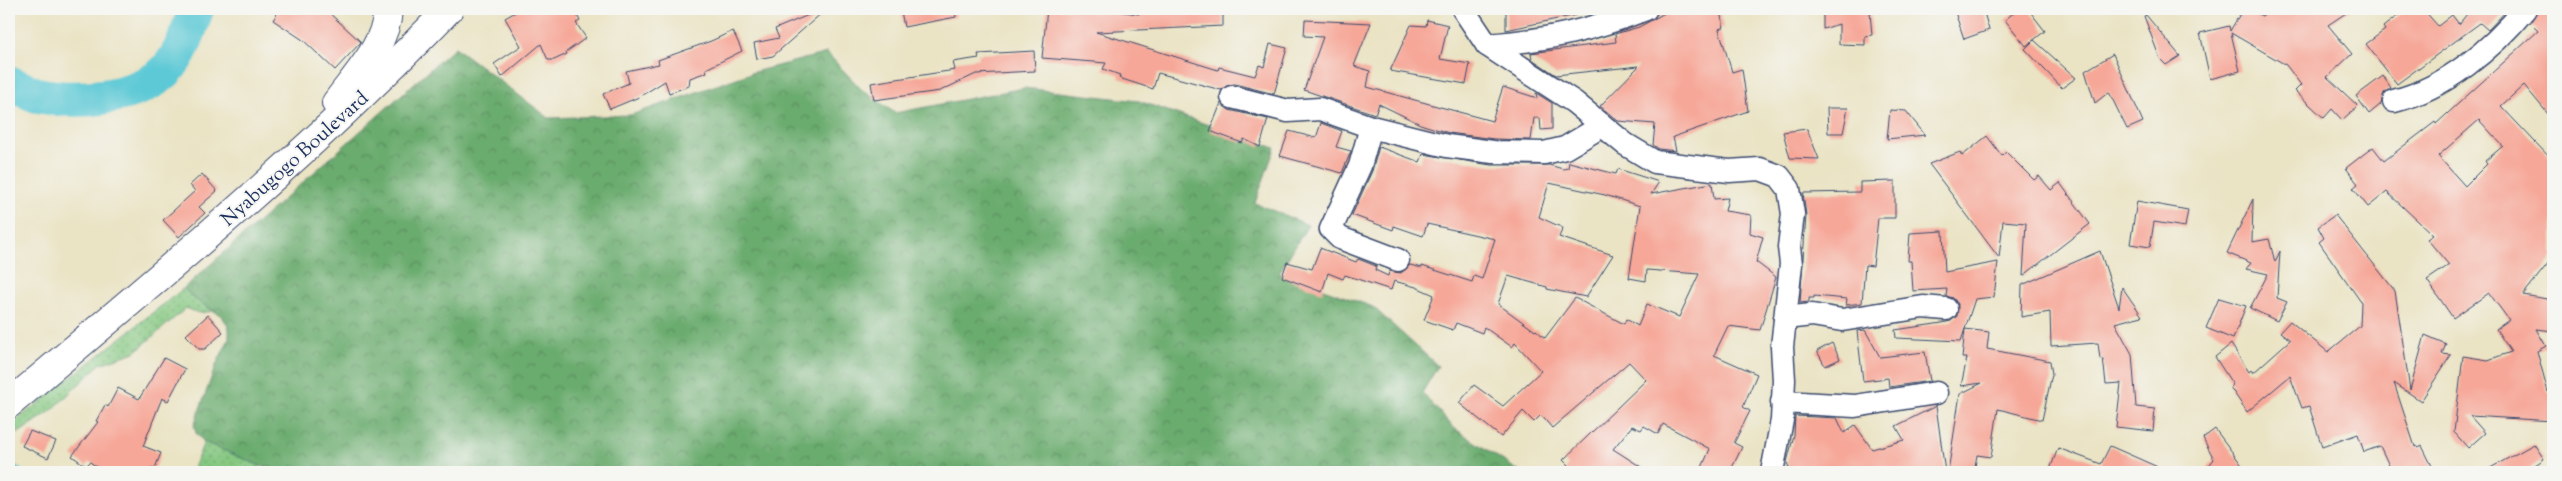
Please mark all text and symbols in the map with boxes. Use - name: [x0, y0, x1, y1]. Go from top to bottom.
- street label: Nyabugogo Boulevard: [215, 85, 376, 234]

